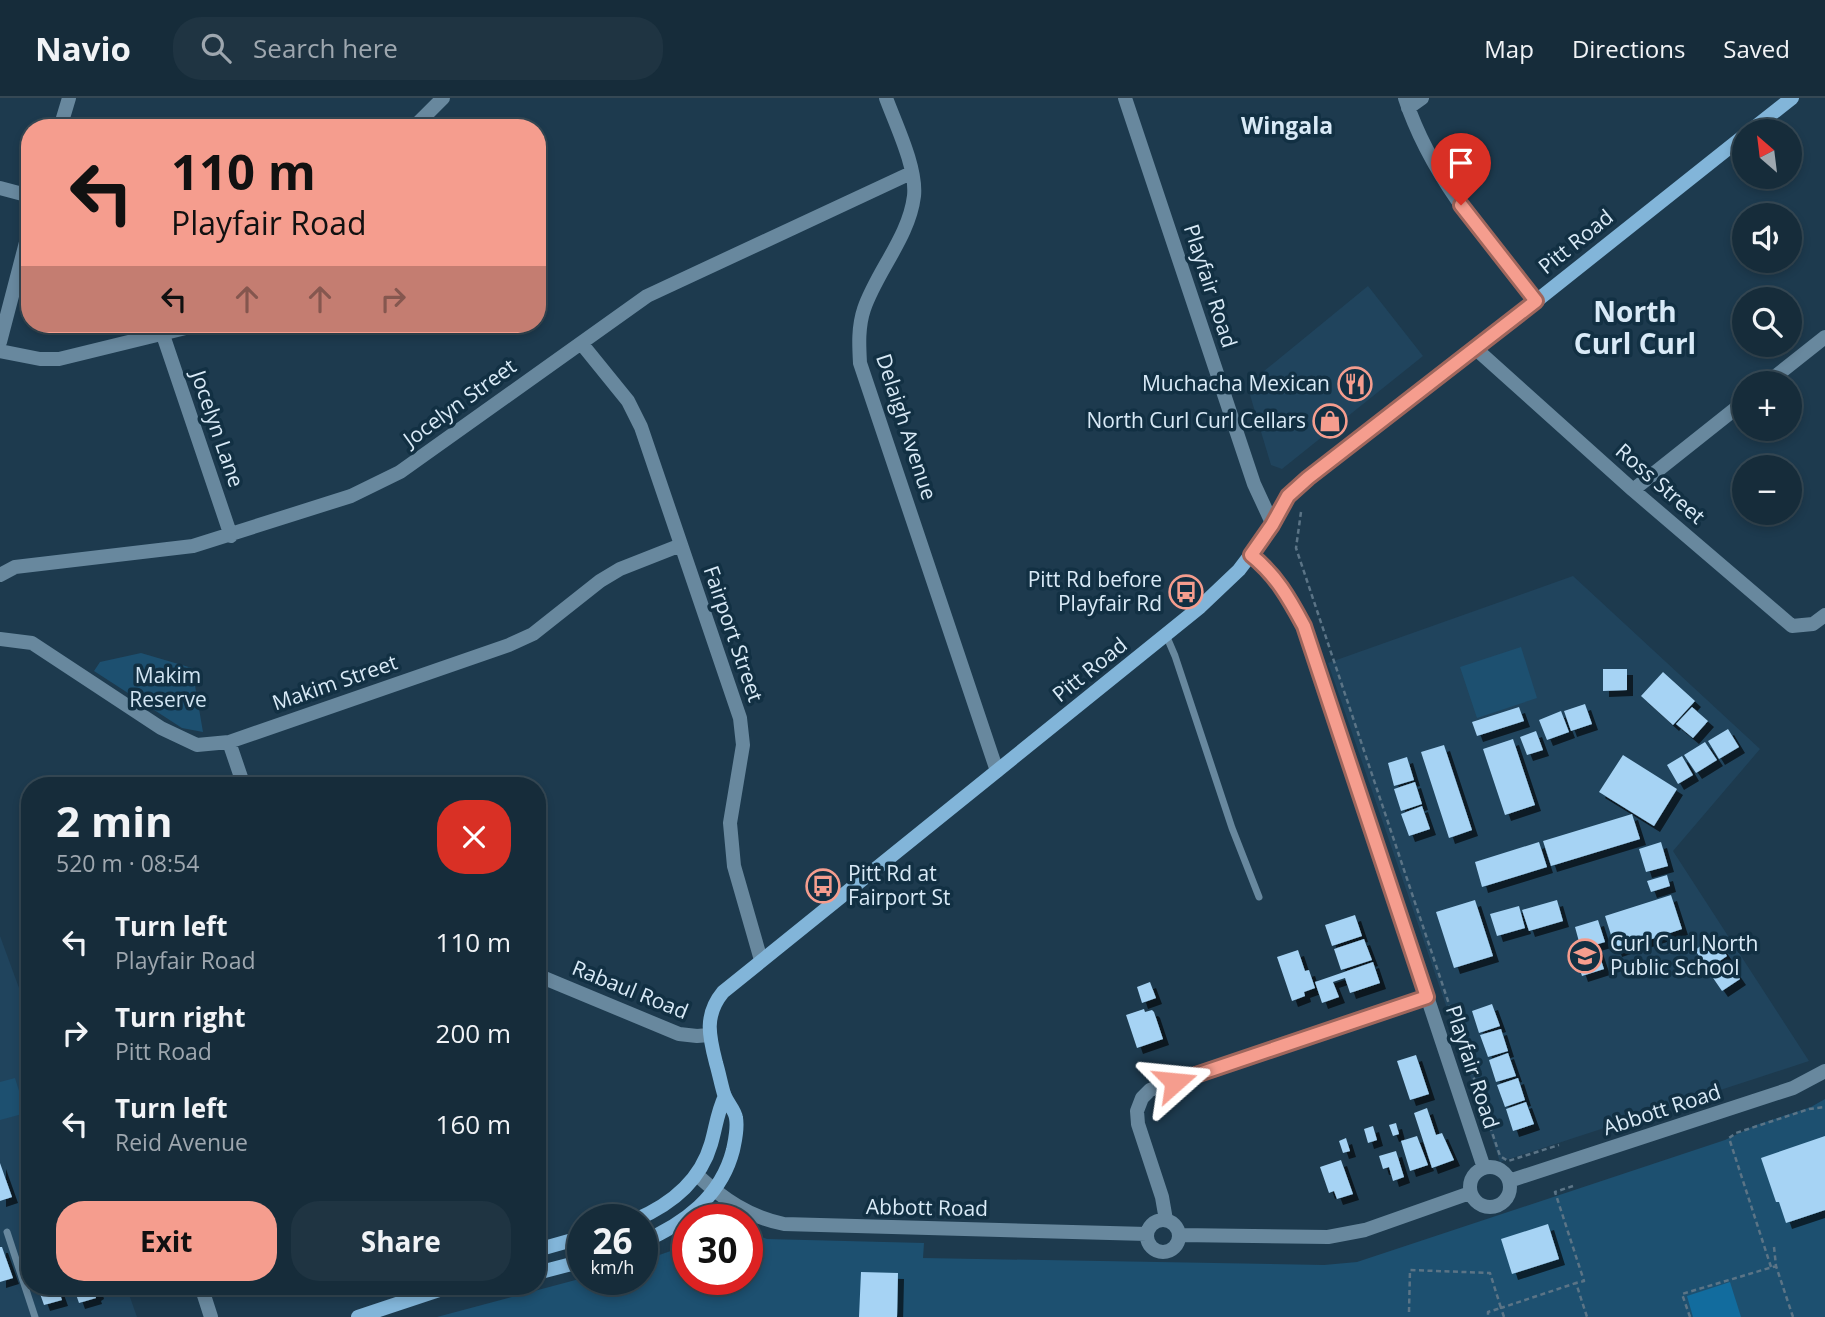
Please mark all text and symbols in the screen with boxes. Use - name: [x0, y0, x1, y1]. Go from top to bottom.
- search box: [173, 17, 663, 80]
- text: Navio: [35, 26, 131, 71]
- icon: search: [197, 29, 235, 67]
- text: Search here: [253, 30, 398, 66]
- text: Map: [1484, 32, 1534, 65]
- text: Directions: [1572, 32, 1685, 65]
- text: Saved: [1723, 32, 1790, 65]
- district label: Wingala: [1241, 109, 1333, 141]
- north arrow: [1732, 119, 1802, 189]
- map controls: [1732, 119, 1802, 525]
- pin: [1431, 133, 1491, 205]
- text: 110 m: [171, 138, 316, 204]
- icon: arrive: [1442, 144, 1480, 182]
- icon: left: [56, 147, 147, 238]
- text: Playfair Road: [171, 201, 367, 244]
- street label: Pitt Road: [1532, 203, 1619, 280]
- button: sound: [1732, 203, 1802, 273]
- street label: Playfair Road: [1178, 220, 1244, 351]
- icon: left: [155, 280, 193, 318]
- icon: ahead: [228, 280, 266, 318]
- icon: ahead: [301, 280, 339, 318]
- icon: right: [374, 280, 412, 318]
- button: search: [1732, 287, 1802, 357]
- district label: North Curl Curl: [1574, 292, 1696, 362]
- street label: Delaigh Avenue: [870, 350, 944, 503]
- street label: Jocelyn Street: [396, 352, 521, 454]
- street label: Jocelyn Lane: [184, 365, 251, 491]
- restaurant icon: Muchacha Mexican: [1336, 365, 1374, 403]
- place label: Muchacha Mexican: [1142, 369, 1330, 397]
- button: +: [1732, 371, 1802, 441]
- shop icon: North Curl Curl Cellars: [1311, 402, 1349, 440]
- place label: North Curl Curl Cellars: [1086, 406, 1306, 434]
- street label: Ross Street: [1610, 437, 1711, 530]
- button: −: [1732, 455, 1802, 525]
- street label: Fairport Street: [698, 562, 770, 705]
- place label: Pitt Rd before Playfair Rd: [1028, 565, 1162, 617]
- bus stop icon: Pitt Rd before Playfair Rd: [1167, 573, 1205, 611]
- street label: Pitt Road: [1046, 631, 1133, 708]
- street label: Makim Street: [268, 648, 401, 717]
- park label: Makim Reserve: [129, 661, 207, 713]
- text: 2 min: [56, 792, 173, 849]
- button: close: [437, 800, 511, 874]
- text: 520 m · 08:54: [56, 847, 199, 879]
- place label: Pitt Rd at Fairport St: [848, 859, 950, 911]
- bus stop icon: Pitt Rd at Fairport St: [804, 867, 842, 905]
- text: Turn left: [115, 908, 227, 944]
- icon: left: [56, 923, 94, 961]
- text: 110 m: [436, 924, 511, 960]
- place label: Curl Curl North Public School: [1610, 929, 1758, 981]
- school or university icon: Curl Curl North Public School: [1566, 937, 1604, 975]
- text: Playfair Road: [115, 944, 256, 976]
- street label: Rabaul Road: [568, 953, 693, 1025]
- text: Turn right: [115, 999, 246, 1035]
- street label: Playfair Road: [1440, 1001, 1506, 1132]
- icon: right: [56, 1014, 94, 1052]
- text: 200 m: [436, 1015, 511, 1051]
- text: Pitt Road: [115, 1035, 212, 1067]
- position arrow: [1138, 1045, 1212, 1119]
- street label: Abbott Road: [1599, 1077, 1724, 1141]
- text: Turn left: [115, 1090, 227, 1126]
- icon: left: [56, 1105, 94, 1143]
- text: 160 m: [436, 1106, 511, 1142]
- text: Reid Avenue: [115, 1126, 248, 1158]
- street label: Abbott Road: [866, 1192, 988, 1222]
- button: Exit: [56, 1201, 277, 1281]
- button: Share: [291, 1201, 511, 1281]
- speed limit sign: 30: [672, 1204, 763, 1295]
- text: 26: [592, 1217, 633, 1264]
- text: km/h: [591, 1255, 634, 1279]

